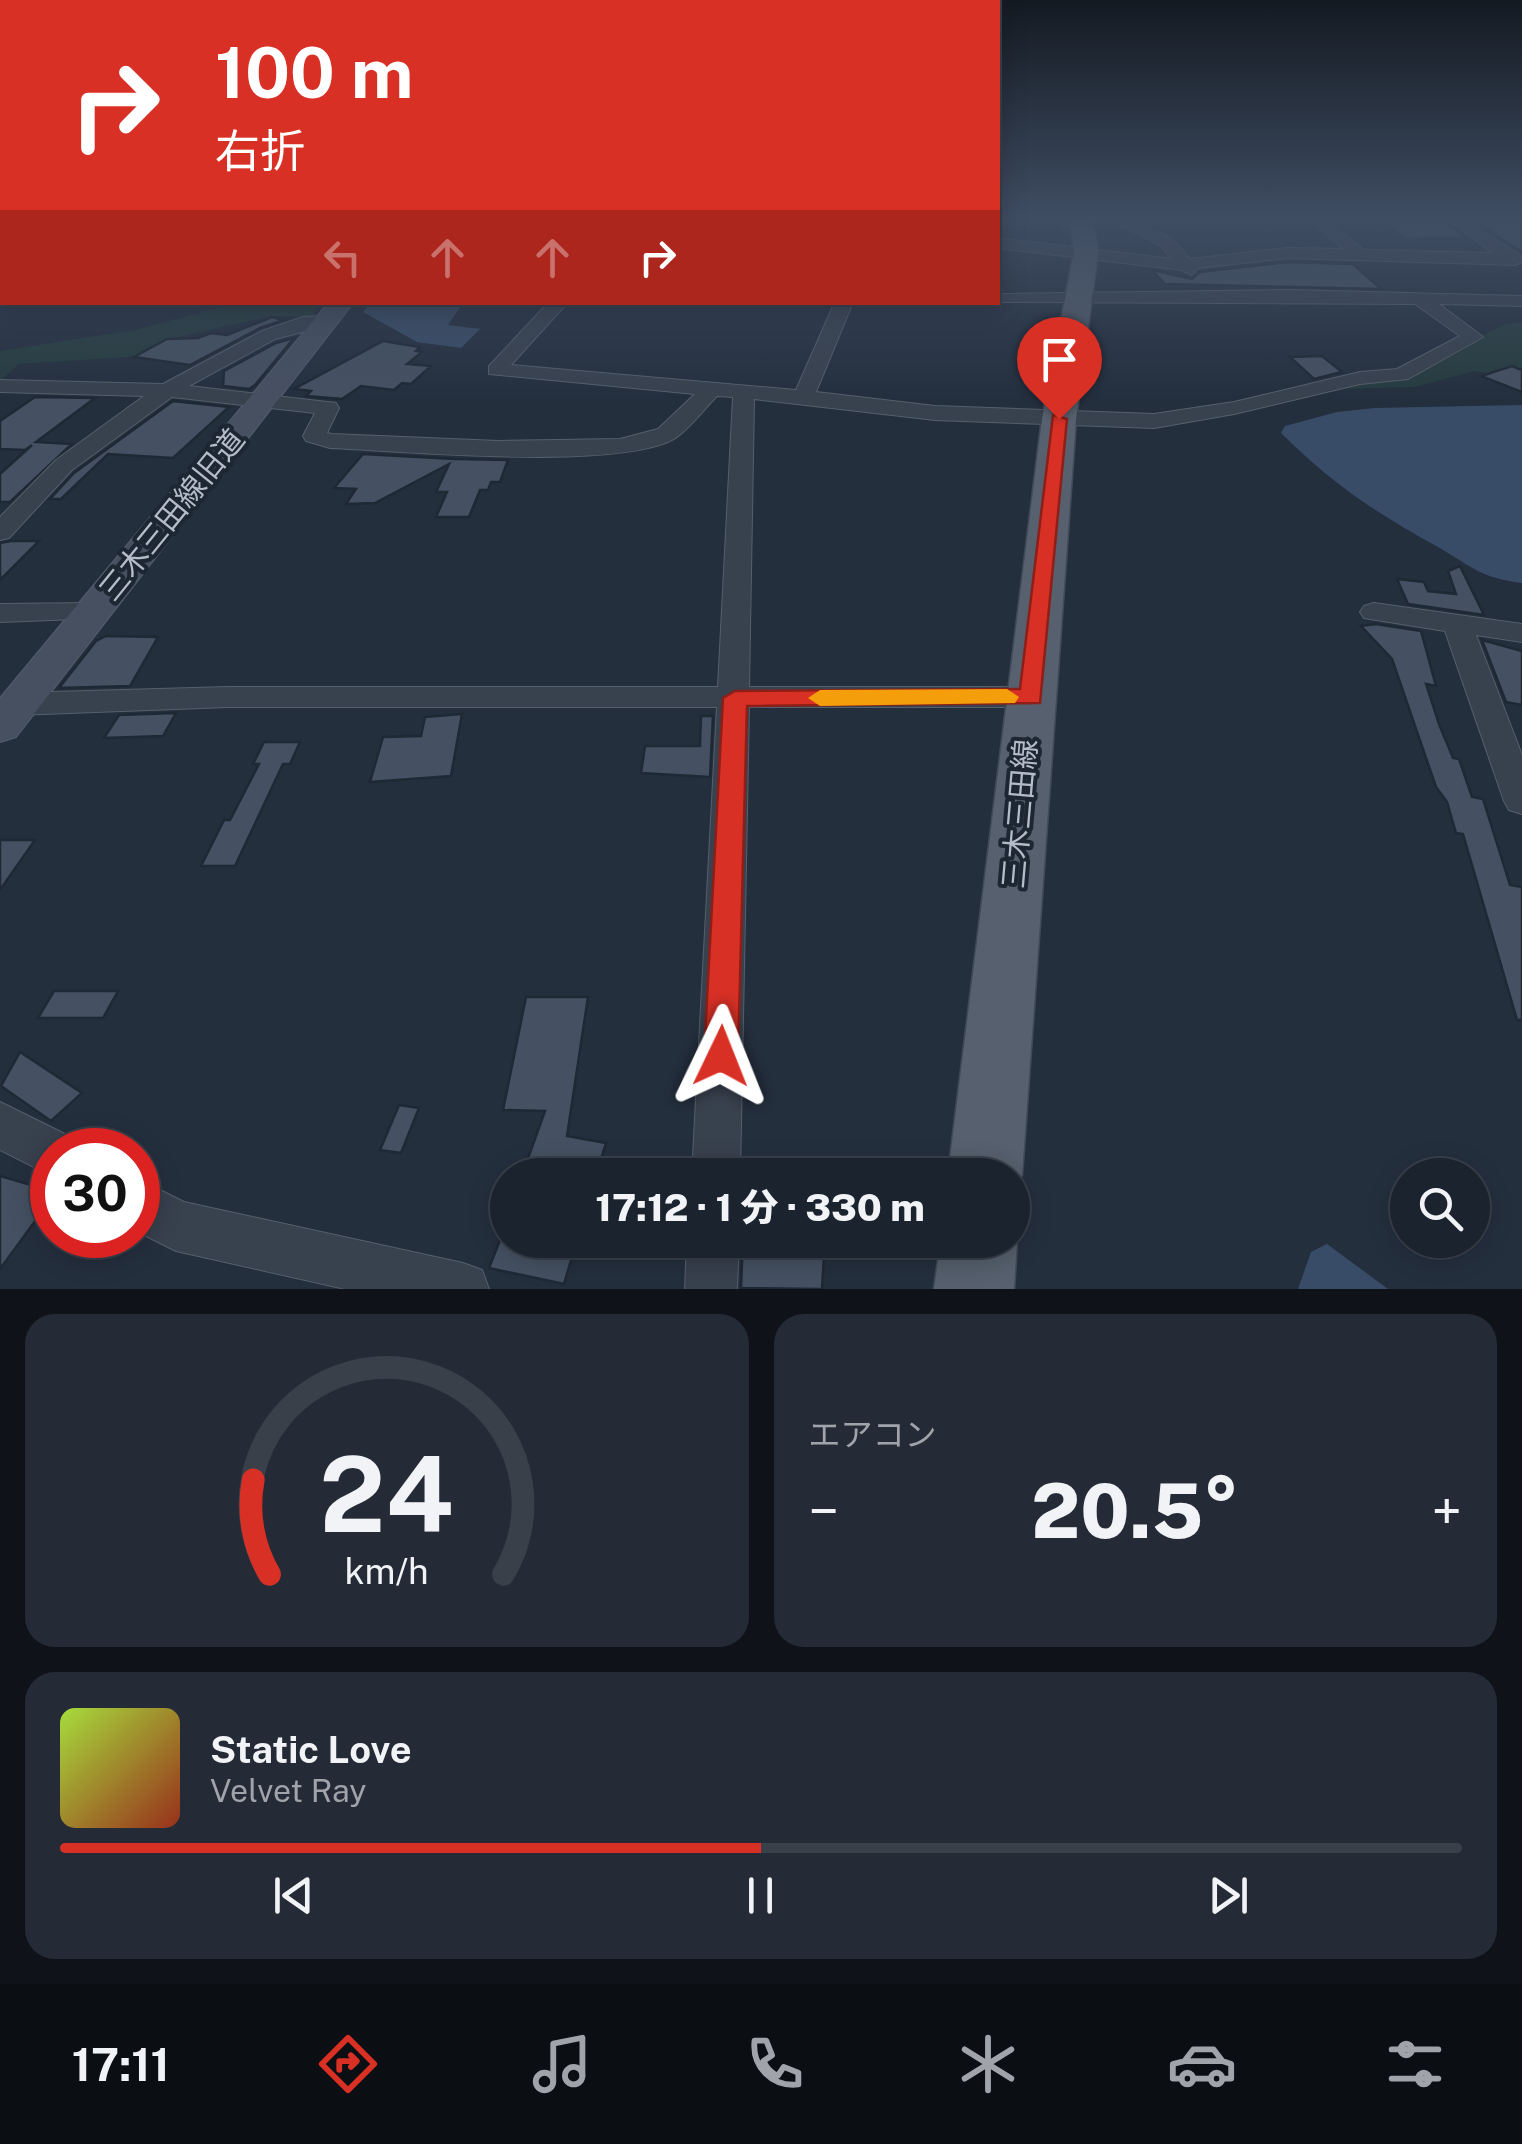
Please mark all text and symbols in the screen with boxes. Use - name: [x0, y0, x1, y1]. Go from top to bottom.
- text: 100 m: [215, 31, 413, 114]
- icon: right: [50, 40, 180, 170]
- text: 右折: [215, 124, 305, 177]
- icon: left: [315, 230, 370, 285]
- icon: ahead: [420, 230, 475, 285]
- icon: ahead: [525, 230, 580, 285]
- icon: right: [630, 230, 685, 285]
- pin: [1017, 317, 1102, 420]
- icon: arrive: [1032, 332, 1087, 387]
- street label: 三木三田線旧道: [91, 421, 251, 607]
- street label: 三木三田線: [995, 738, 1043, 890]
- position arrow: [669, 1004, 773, 1108]
- speed limit sign: 30: [30, 1128, 160, 1258]
- map controls: [1390, 1158, 1490, 1258]
- button: search: [1390, 1158, 1490, 1258]
- text: 17:12 · 1 分 · 330 m: [595, 1185, 925, 1230]
- text: エアコン: [809, 1416, 937, 1453]
- text: 24: [320, 1433, 454, 1555]
- text: 20.5°: [1031, 1467, 1239, 1555]
- text: −: [809, 1479, 839, 1543]
- text: +: [1432, 1479, 1462, 1543]
- text: km/h: [345, 1550, 429, 1592]
- text: Static Love: [210, 1727, 412, 1772]
- text: Velvet Ray: [210, 1772, 366, 1809]
- icon: previous: [266, 1868, 321, 1923]
- icon: pause: [733, 1868, 788, 1923]
- icon: next: [1201, 1868, 1256, 1923]
- icon: directions: [313, 2029, 383, 2099]
- icon: music: [527, 2029, 597, 2099]
- icon: phone: [740, 2029, 810, 2099]
- icon: climate: [953, 2029, 1023, 2099]
- icon: car: [1167, 2029, 1237, 2099]
- icon: filters: [1380, 2029, 1450, 2099]
- text: 17:11: [72, 2038, 170, 2091]

